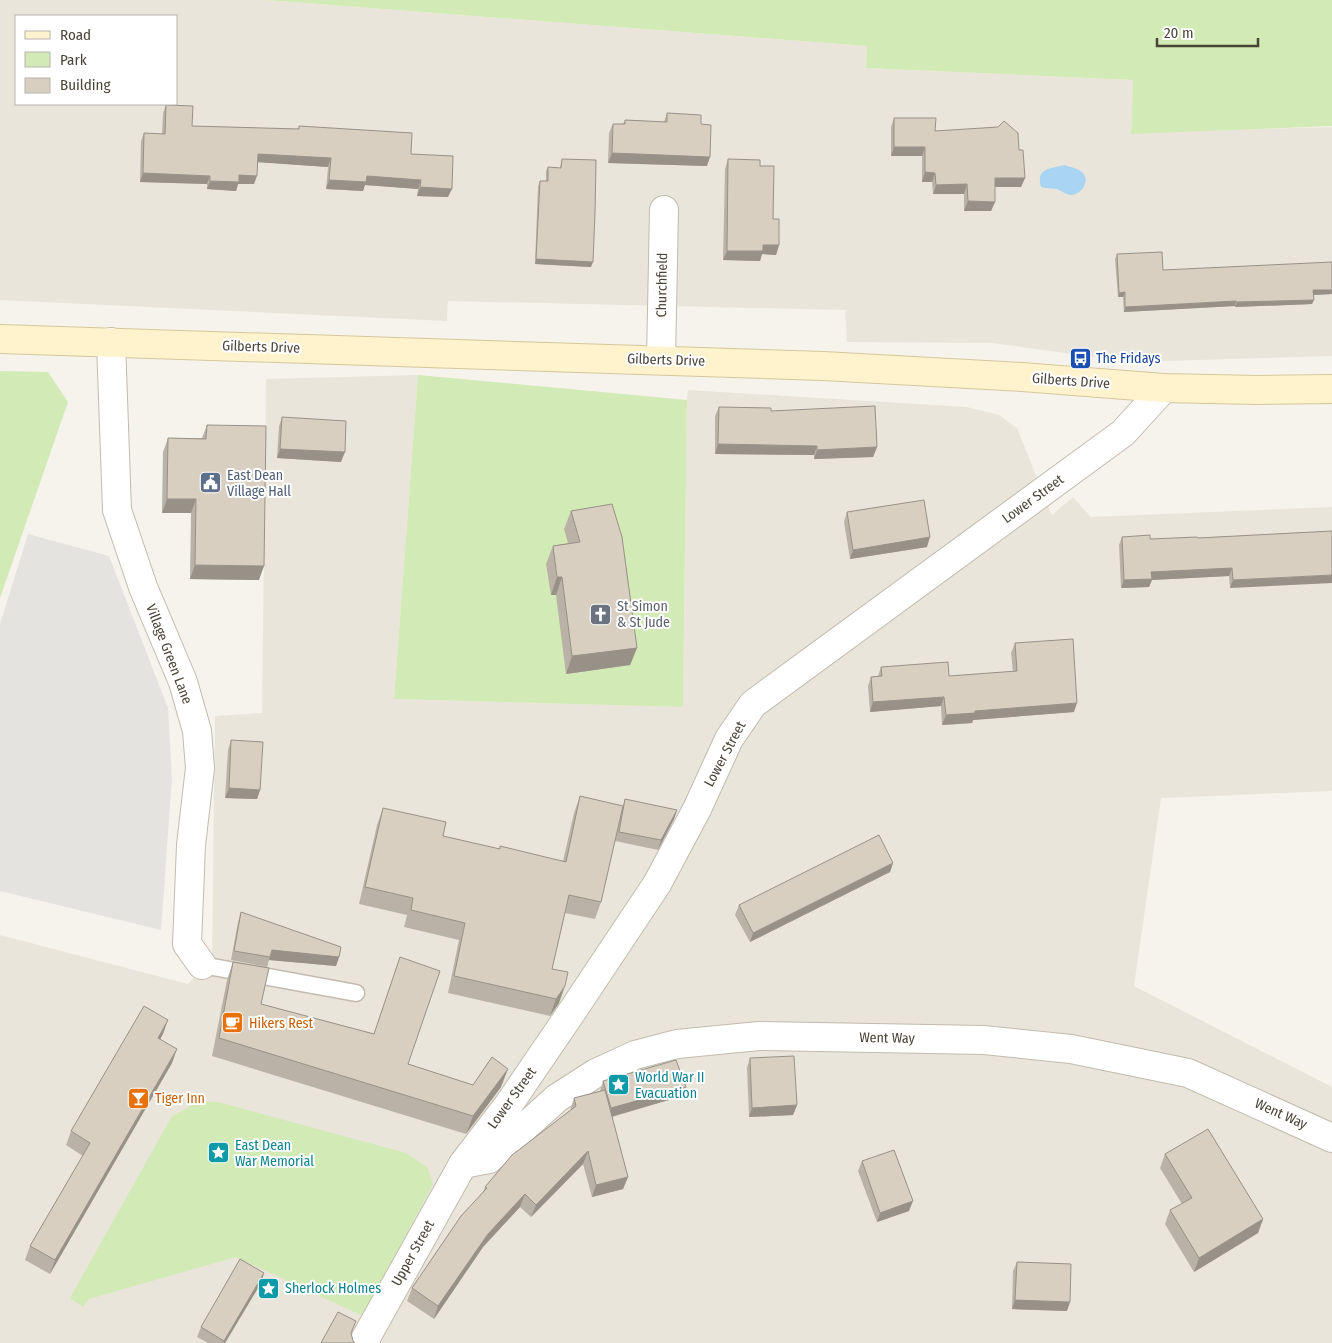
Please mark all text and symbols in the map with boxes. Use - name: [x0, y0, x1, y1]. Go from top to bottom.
- legend: [15, 15, 178, 105]
- scale bar: [1157, 15, 1258, 47]
- text: 20 m: [1164, 24, 1194, 42]
- text: Road: [60, 26, 91, 44]
- text: Park: [60, 51, 87, 69]
- text: Building: [60, 76, 111, 94]
- street label: Churchfield: [653, 252, 671, 318]
- street label: Gilberts Drive: [222, 337, 300, 357]
- bus stop icon: The Fridays: [1068, 346, 1092, 370]
- street label: Gilberts Drive: [627, 350, 705, 370]
- place label: The Fridays: [1096, 350, 1160, 367]
- street label: Gilberts Drive: [1032, 370, 1111, 392]
- place label: East Dean Village Hall: [227, 467, 291, 500]
- public building icon: East Dean Village Hall: [199, 471, 223, 495]
- street label: Lower Street: [999, 471, 1067, 527]
- place label: St Simon & St Jude: [617, 598, 670, 631]
- street label: Village Green Lane: [142, 602, 196, 706]
- church icon: St Simon & St Jude: [589, 602, 613, 626]
- street label: Lower Street: [701, 718, 750, 790]
- cafe icon: Hikers Rest: [221, 1011, 245, 1035]
- place label: Hikers Rest: [249, 1015, 314, 1032]
- street label: Went Way: [859, 1029, 916, 1047]
- street label: Lower Street: [484, 1064, 540, 1132]
- place label: World War II Evacuation: [635, 1069, 704, 1102]
- place icon: World War II Evacuation: [607, 1073, 631, 1097]
- bar icon: Tiger Inn: [127, 1086, 151, 1110]
- place label: Tiger Inn: [155, 1090, 205, 1107]
- street label: Went Way: [1252, 1095, 1310, 1133]
- place label: East Dean War Memorial: [235, 1137, 314, 1170]
- place icon: East Dean War Memorial: [207, 1141, 231, 1165]
- street label: Upper Street: [388, 1217, 438, 1289]
- place icon: Sherlock Holmes: [257, 1276, 281, 1300]
- place label: Sherlock Holmes: [285, 1280, 381, 1297]

